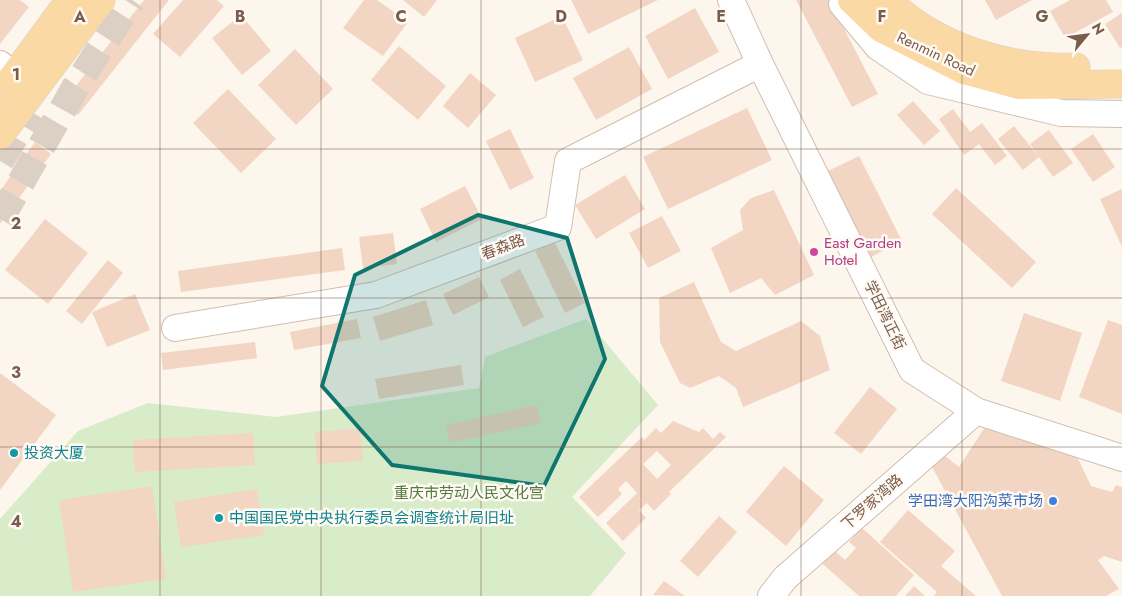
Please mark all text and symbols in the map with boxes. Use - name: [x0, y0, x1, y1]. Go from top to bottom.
- text: A: [73, 5, 86, 28]
- text: B: [235, 5, 245, 28]
- text: C: [395, 5, 407, 28]
- text: D: [555, 5, 567, 28]
- text: E: [716, 5, 726, 28]
- text: F: [878, 5, 886, 28]
- text: G: [1035, 5, 1049, 28]
- north arrow: [1062, 10, 1112, 60]
- text: N: [1087, 19, 1110, 38]
- street label: Renmin Road: [893, 26, 979, 82]
- text: 1: [12, 63, 20, 86]
- text: 2: [11, 212, 21, 235]
- street label: 春森路: [478, 229, 528, 265]
- place label: East Garden Hotel: [824, 232, 902, 271]
- marker: East Garden Hotel: [808, 246, 820, 258]
- street label: 学田湾正街: [859, 276, 911, 354]
- text: 3: [11, 361, 21, 384]
- place label: 投资大厦: [24, 442, 84, 464]
- marker: 投资大厦: [8, 447, 20, 459]
- street label: 下罗家湾路: [836, 469, 908, 535]
- park label: 重庆市劳动人民文化宫: [394, 482, 544, 504]
- place label: 学田湾大阳沟菜市场: [908, 490, 1043, 512]
- marker: 学田湾大阳沟菜市场: [1047, 495, 1059, 507]
- place label: 中国国民党中央执行委员会调查统计局旧址: [229, 507, 514, 529]
- text: 4: [10, 510, 22, 533]
- marker: 中国国民党中央执行委员会调查统计局旧址: [213, 512, 225, 524]

